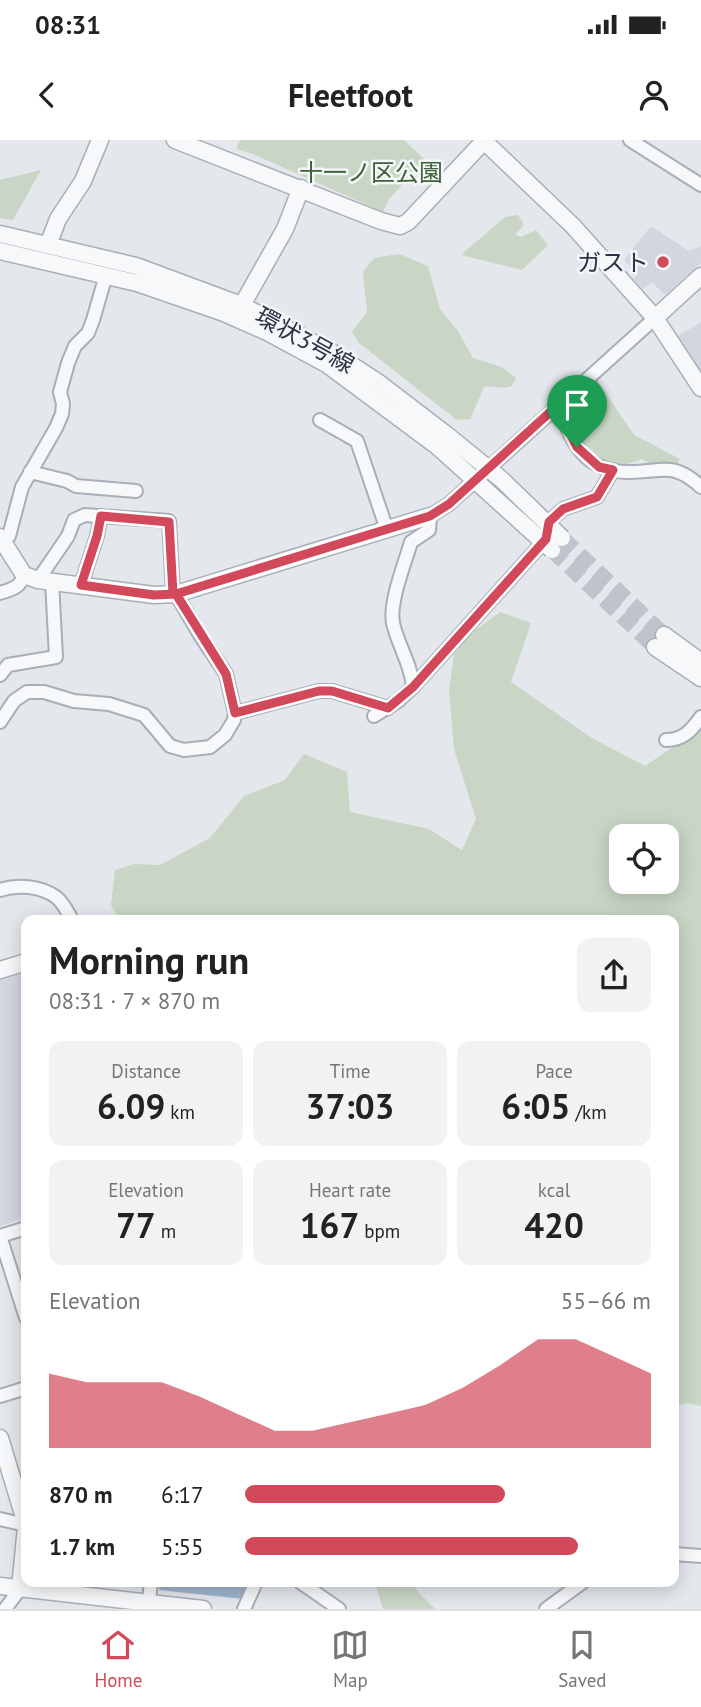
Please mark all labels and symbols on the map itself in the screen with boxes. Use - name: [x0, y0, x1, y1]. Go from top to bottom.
- park label: 十一ノ区公園: [299, 157, 443, 188]
- place label: ガスト: [577, 247, 649, 278]
- marker: ガスト: [655, 254, 671, 270]
- street label: 環状3号線: [250, 300, 360, 380]
- pin: [547, 375, 607, 447]

